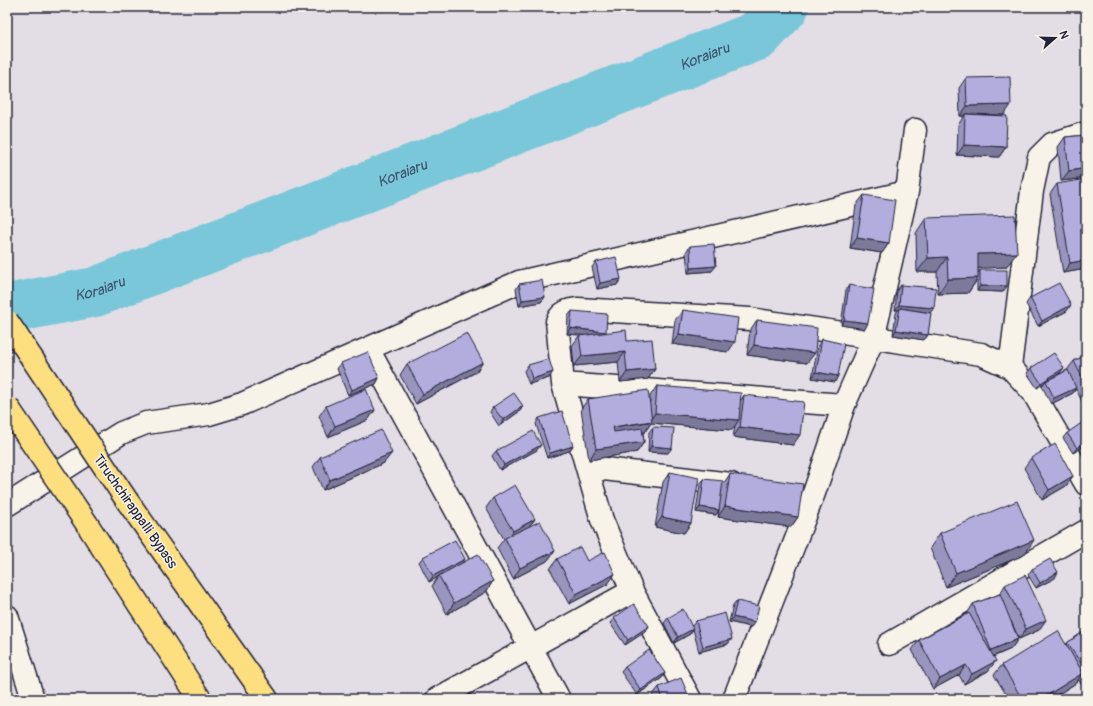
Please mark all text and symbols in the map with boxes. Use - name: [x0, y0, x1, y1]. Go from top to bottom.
- north arrow: [1035, 18, 1075, 58]
- text: N: [1057, 29, 1071, 41]
- water label: Koraiaru: [677, 38, 734, 75]
- water label: Koraiaru: [375, 155, 431, 192]
- water label: Koraiaru: [73, 272, 129, 306]
- street label: Tiruchchirappalli Bypass: [90, 451, 182, 572]

